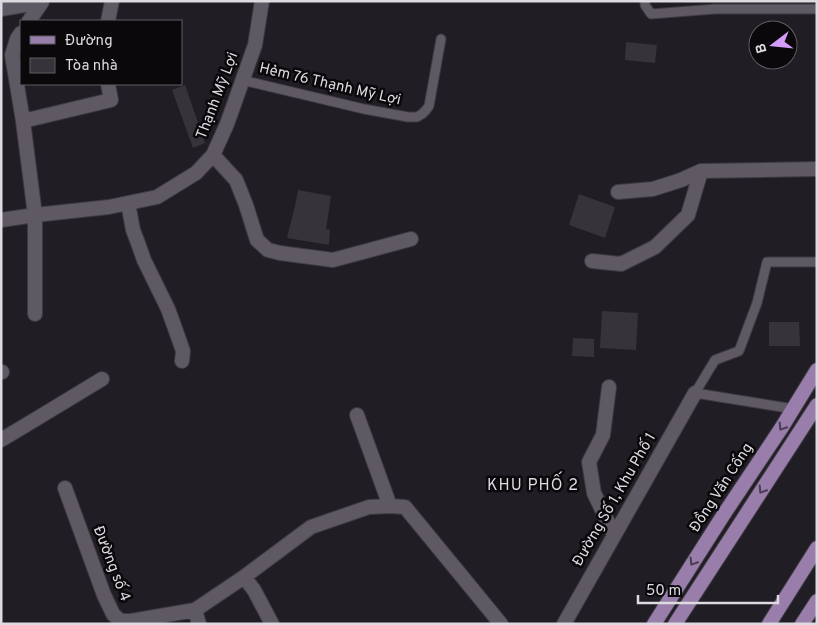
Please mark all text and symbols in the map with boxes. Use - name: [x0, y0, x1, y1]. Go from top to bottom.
- legend: [20, 20, 182, 85]
- north arrow: [748, 20, 798, 70]
- text: Đường: [65, 32, 113, 51]
- text: B: [752, 41, 771, 55]
- street label: Thạnh Mỹ Lợi: [193, 50, 243, 142]
- text: Tòa nhà: [65, 57, 118, 76]
- street label: Hẻm 76 Thạnh Mỹ Lợi: [257, 59, 403, 111]
- one-way arrow: [779, 421, 788, 430]
- street label: Đường Số 1, Khu Phố 1: [568, 429, 661, 570]
- street label: Đồng Văn Cống: [685, 439, 758, 536]
- district label: KHU PHỐ 2: [487, 471, 579, 496]
- one-way arrow: [759, 484, 768, 494]
- street label: Đường số 4: [88, 523, 135, 604]
- one-way arrow: [690, 557, 699, 566]
- scale bar: [638, 572, 778, 604]
- text: 50 m: [646, 582, 681, 601]

